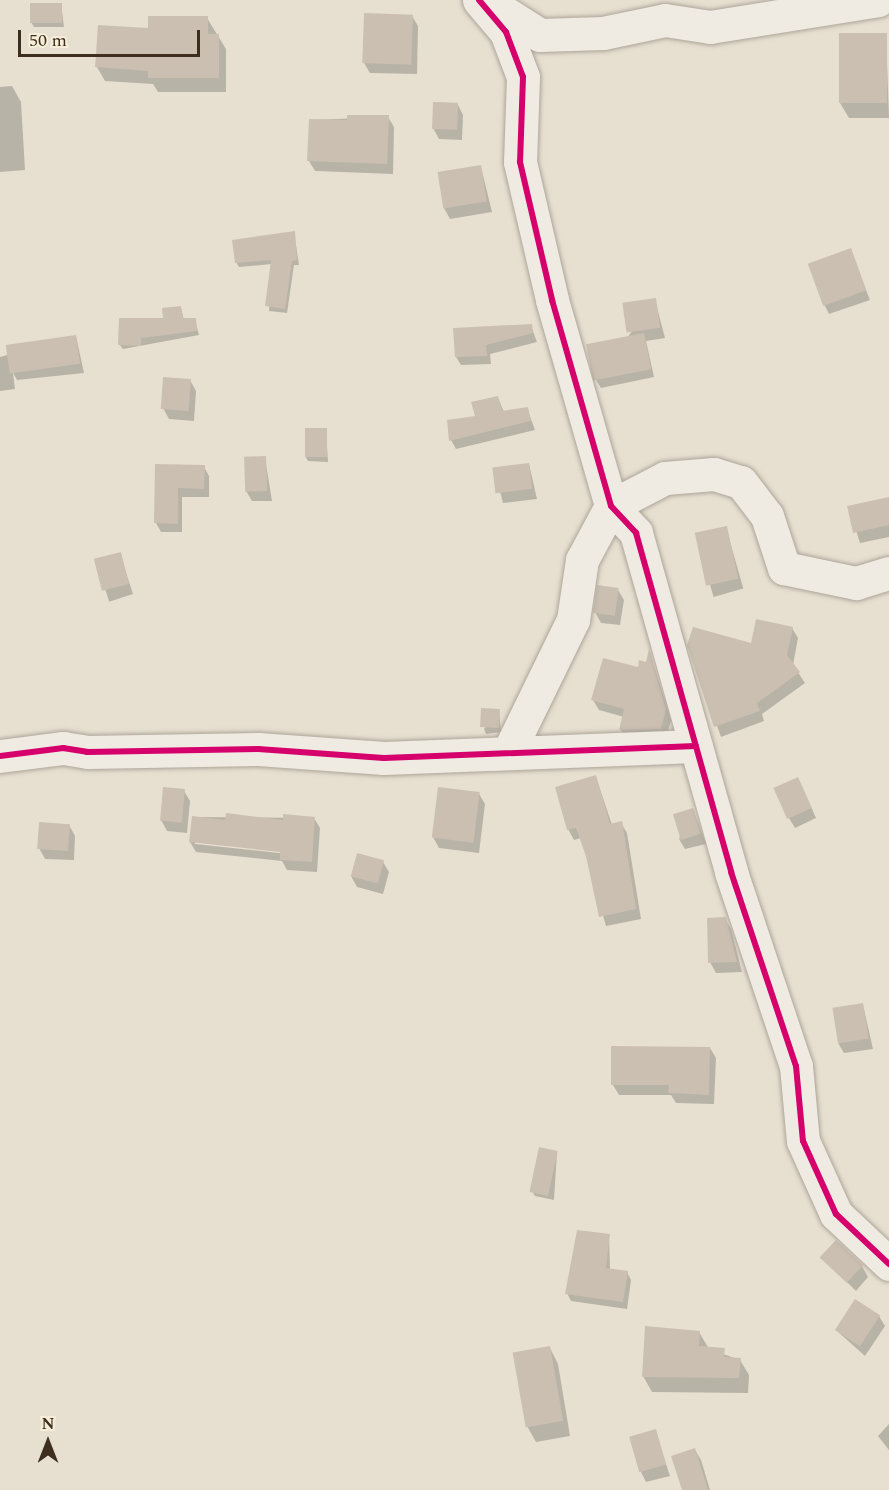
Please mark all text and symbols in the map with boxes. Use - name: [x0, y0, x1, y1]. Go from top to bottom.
- scale bar: [21, 18, 202, 56]
- text: 50 m: [29, 27, 67, 54]
- north arrow: [18, 1412, 78, 1472]
- text: N: [41, 1412, 55, 1436]

